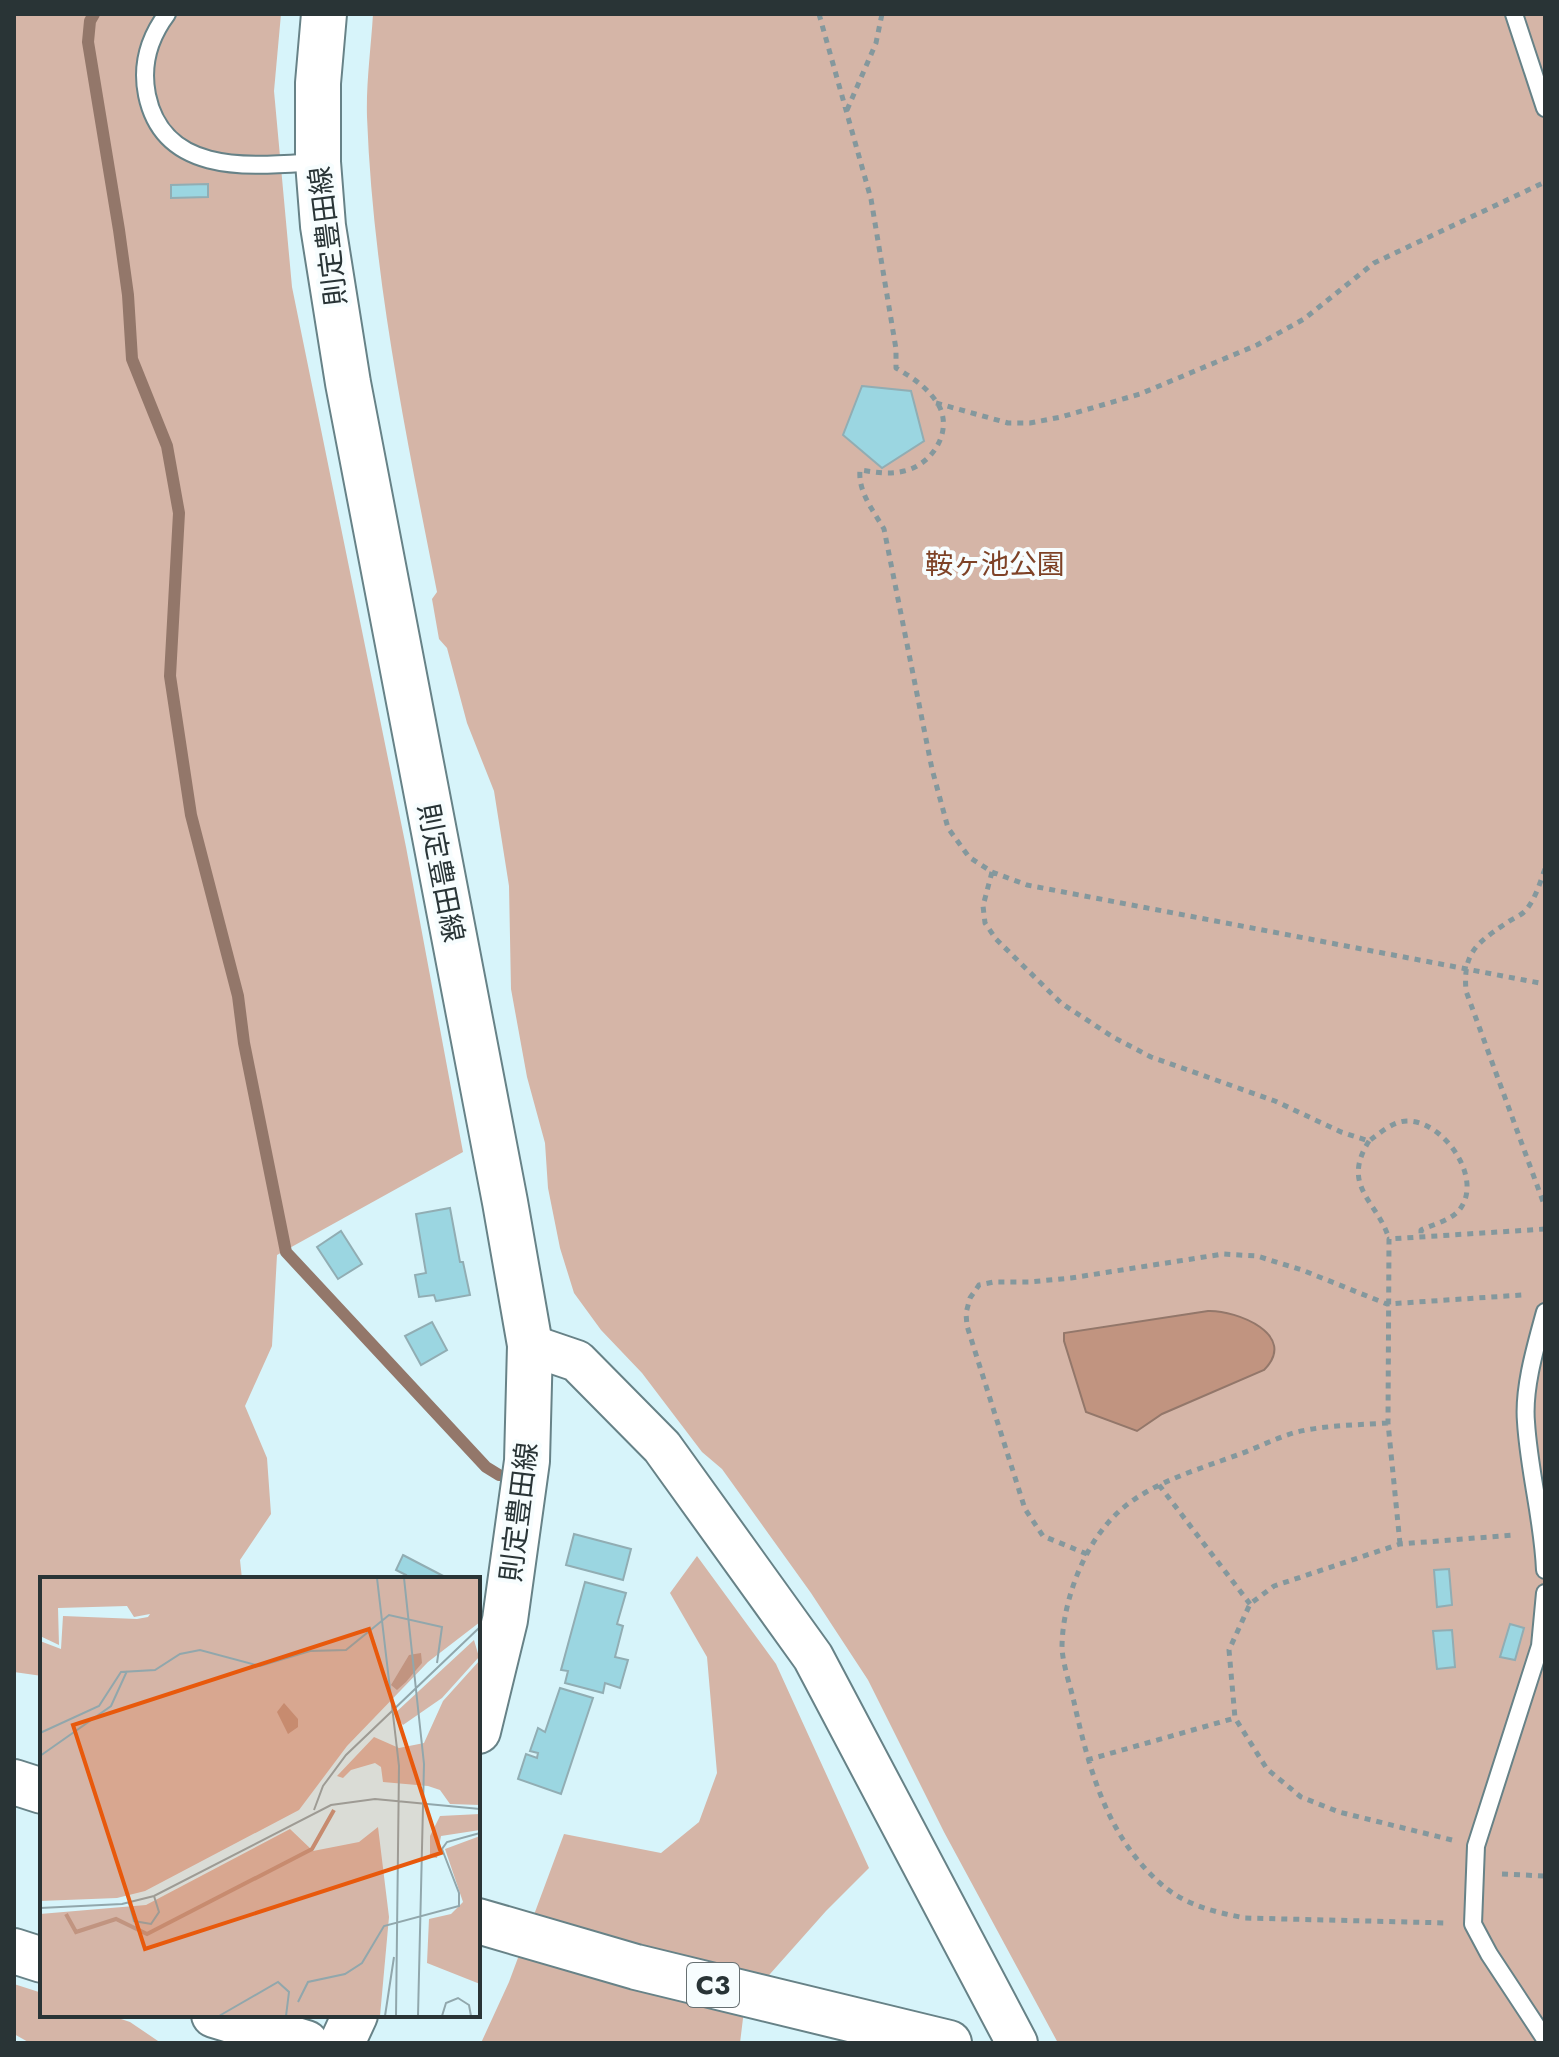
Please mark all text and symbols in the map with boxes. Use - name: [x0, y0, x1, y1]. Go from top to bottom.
- street label: 則定豊田線: [299, 164, 357, 308]
- park label: 鞍ヶ池公園: [925, 544, 1065, 585]
- street label: 則定豊田線: [408, 800, 474, 946]
- street label: 則定豊田線: [490, 1440, 548, 1584]
- inset map: [40, 1577, 480, 2017]
- road number: C3: [687, 1963, 739, 2007]

